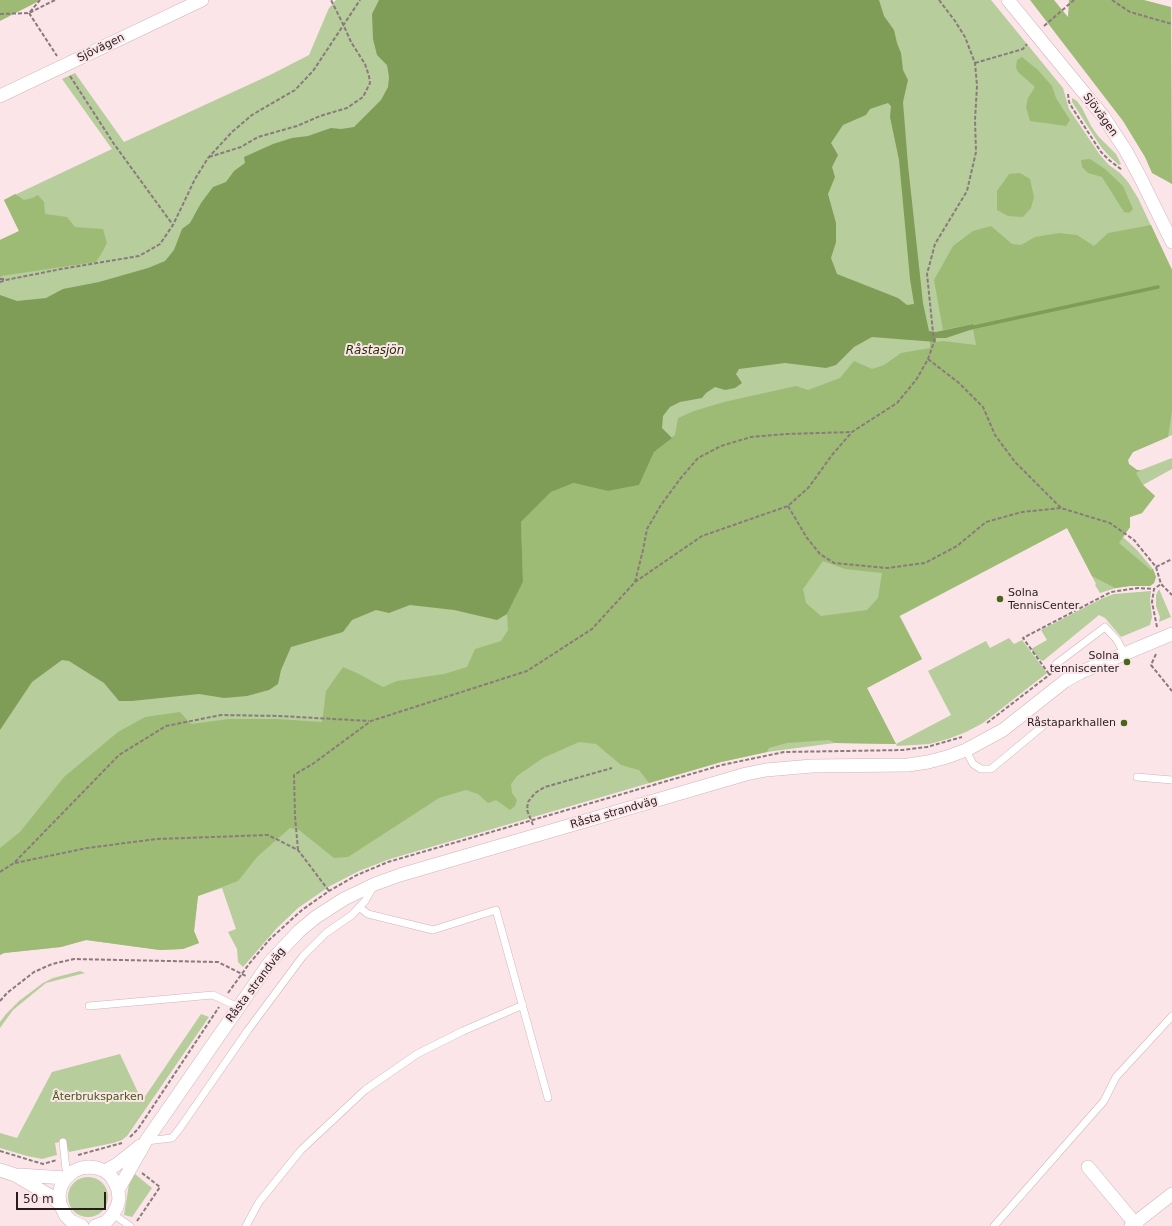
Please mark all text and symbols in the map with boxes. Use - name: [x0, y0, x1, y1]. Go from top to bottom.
- street label: Sjövägen: [75, 31, 127, 65]
- street label: Sjövägen: [1080, 91, 1120, 139]
- water label: Råstasjön: [346, 344, 404, 358]
- place label: Solna TennisCenter: [1008, 586, 1079, 612]
- marker: Solna TennisCenter: [995, 594, 1005, 604]
- place label: Solna tenniscenter: [1050, 649, 1119, 675]
- marker: Solna tenniscenter: [1122, 657, 1132, 667]
- place label: Råstaparkhallen: [1027, 716, 1116, 730]
- marker: Råstaparkhallen: [1119, 718, 1129, 728]
- street label: Råsta strandväg: [569, 794, 659, 832]
- street label: Råsta strandväg: [224, 945, 288, 1025]
- park label: Återbruksparken: [52, 1090, 144, 1104]
- scale bar: [18, 1184, 108, 1210]
- text: 50 m: [23, 1192, 54, 1206]

